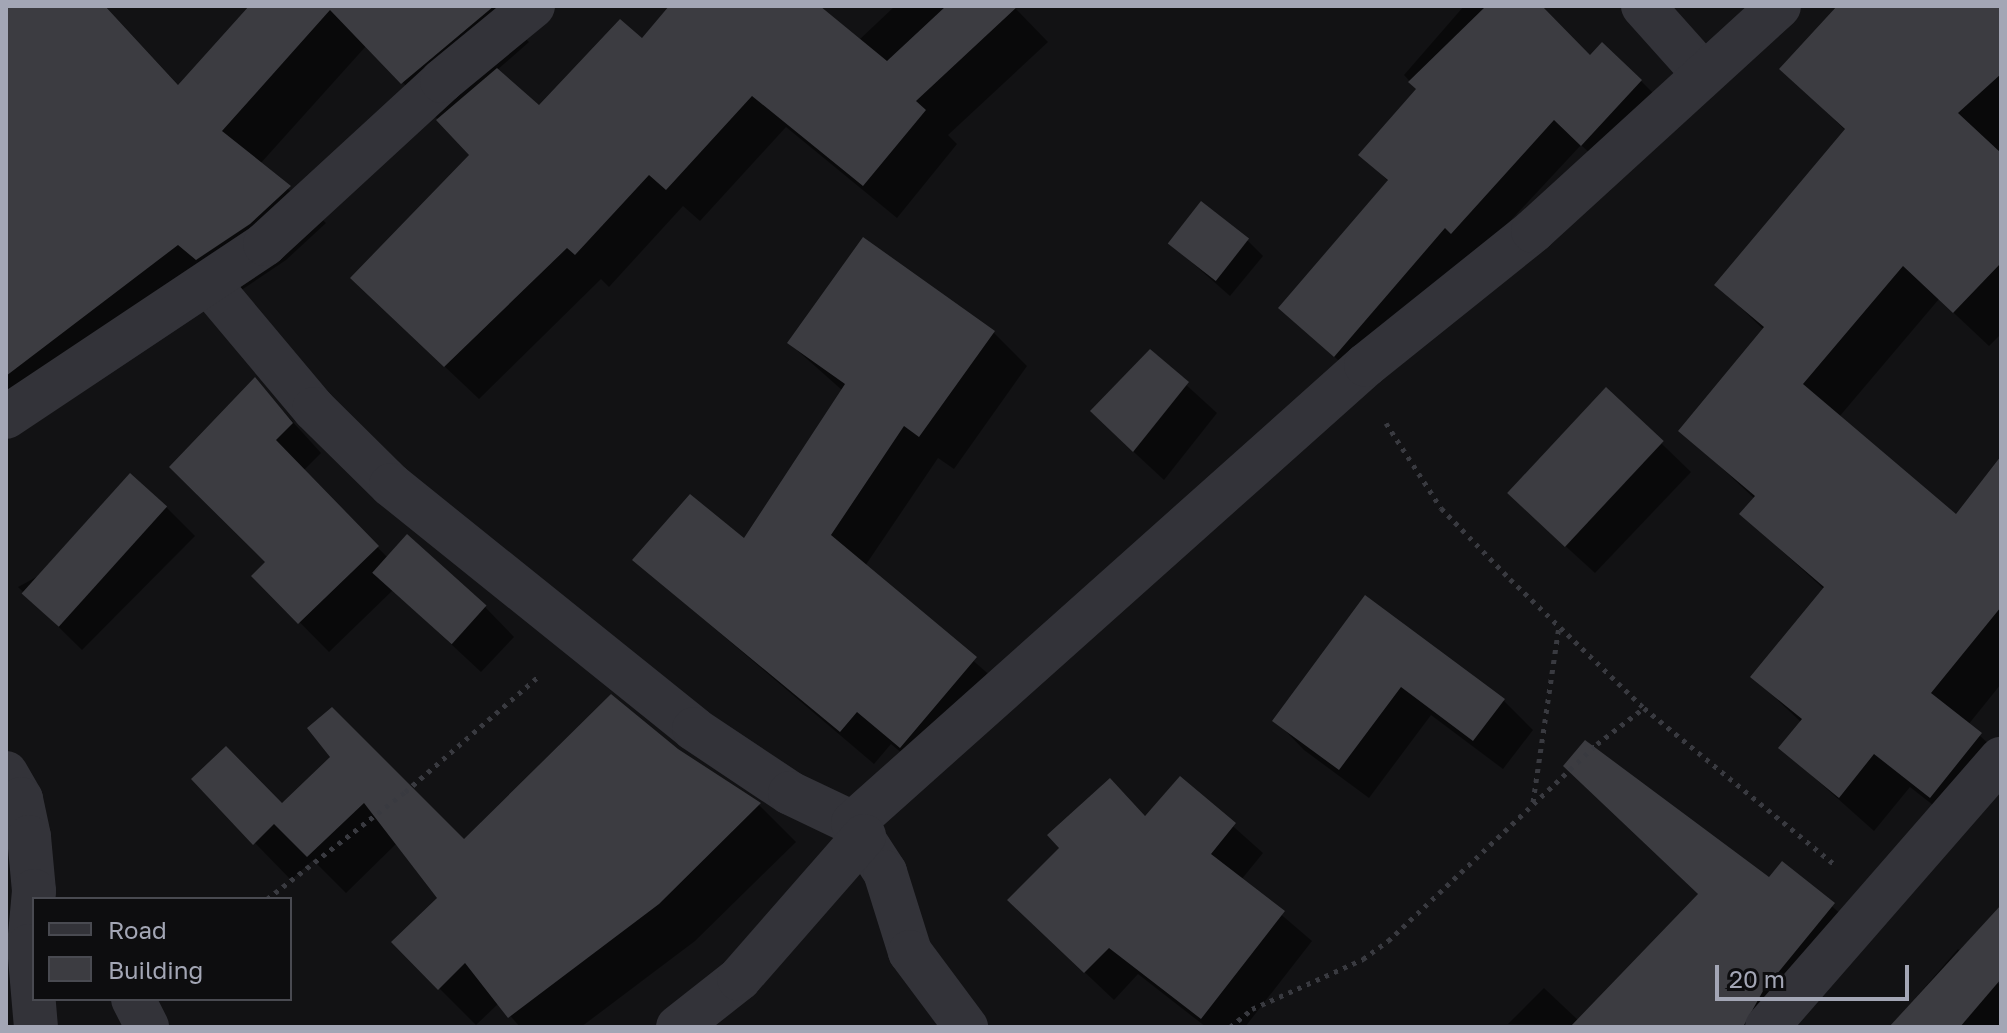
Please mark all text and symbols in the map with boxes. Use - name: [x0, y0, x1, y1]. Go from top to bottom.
- legend: [32, 897, 292, 1001]
- text: Road: [108, 915, 167, 944]
- scale bar: [1719, 949, 1913, 999]
- text: Building: [108, 955, 203, 984]
- text: 20 m: [1729, 964, 1785, 993]

